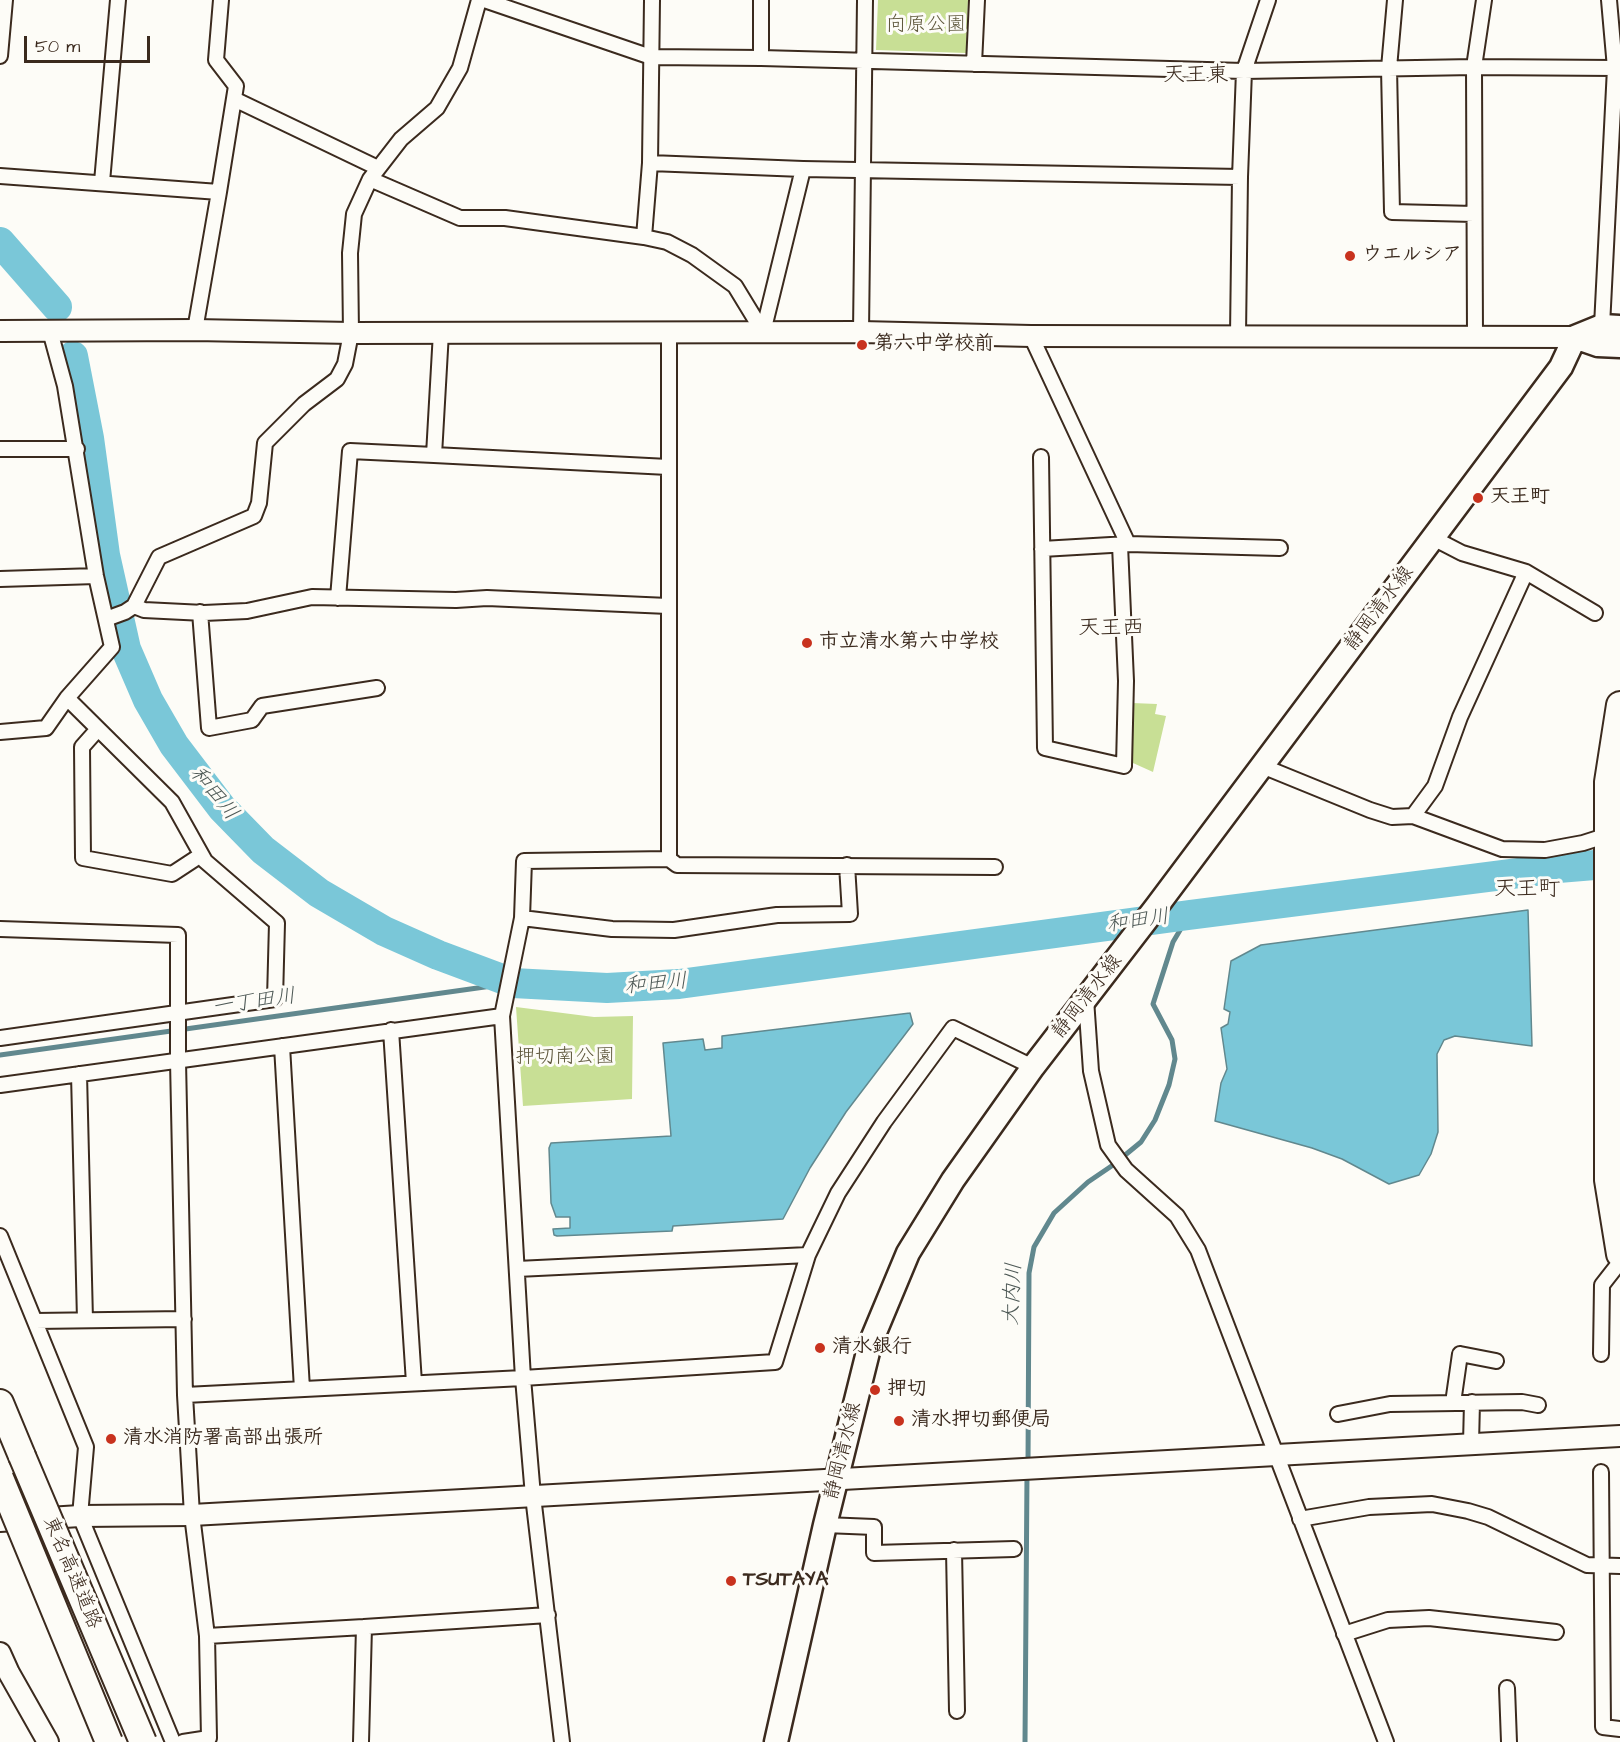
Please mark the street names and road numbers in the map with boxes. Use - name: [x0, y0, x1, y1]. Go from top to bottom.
- street label: 静岡清水線: [1340, 562, 1420, 656]
- street label: 静岡清水線: [1048, 950, 1128, 1044]
- street label: 静岡清水線: [820, 1400, 868, 1502]
- street label: 東名高速道路: [37, 1513, 105, 1633]

